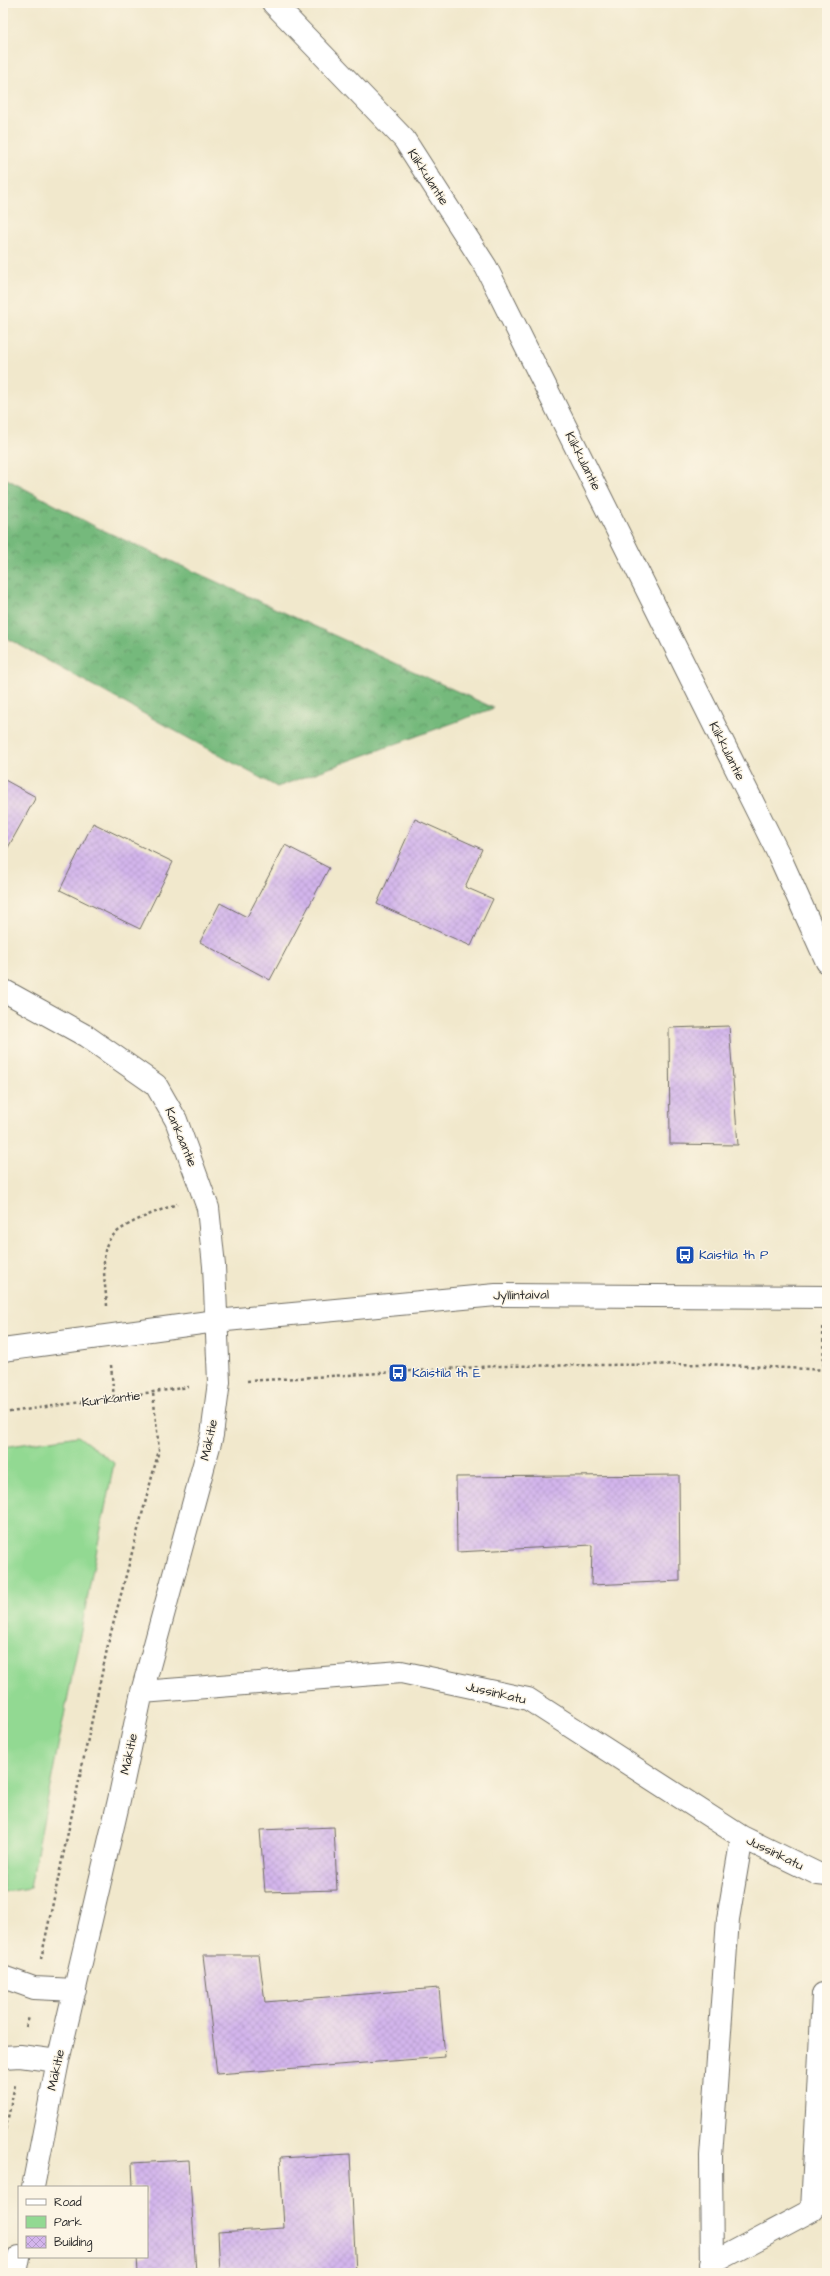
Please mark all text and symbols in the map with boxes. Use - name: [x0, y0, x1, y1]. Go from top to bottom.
- street label: Kiikkulantie: [403, 145, 453, 209]
- street label: Kiikkulantie: [560, 428, 606, 494]
- street label: Kiikkulantie: [704, 718, 750, 784]
- street label: Kankaantie: [160, 1105, 202, 1169]
- bus stop icon: Kaistila th P: [674, 1244, 696, 1266]
- place label: Kaistila th P: [699, 1246, 769, 1264]
- street label: Jyllintaival: [493, 1286, 549, 1305]
- bus stop icon: Kaistila th E: [387, 1362, 409, 1384]
- place label: Kaistila th E: [412, 1364, 481, 1382]
- street label: Kurikantie: [81, 1386, 141, 1412]
- street label: Mäkitie: [196, 1418, 222, 1462]
- street label: Jussinkatu: [464, 1677, 528, 1709]
- street label: Mäkitie: [116, 1732, 142, 1776]
- street label: Jussinkatu: [743, 1831, 807, 1875]
- street label: Mäkitie: [43, 2048, 69, 2092]
- legend: [18, 2186, 148, 2258]
- text: Road: [54, 2194, 82, 2211]
- text: Park: [54, 2214, 82, 2231]
- text: Building: [54, 2234, 92, 2252]

